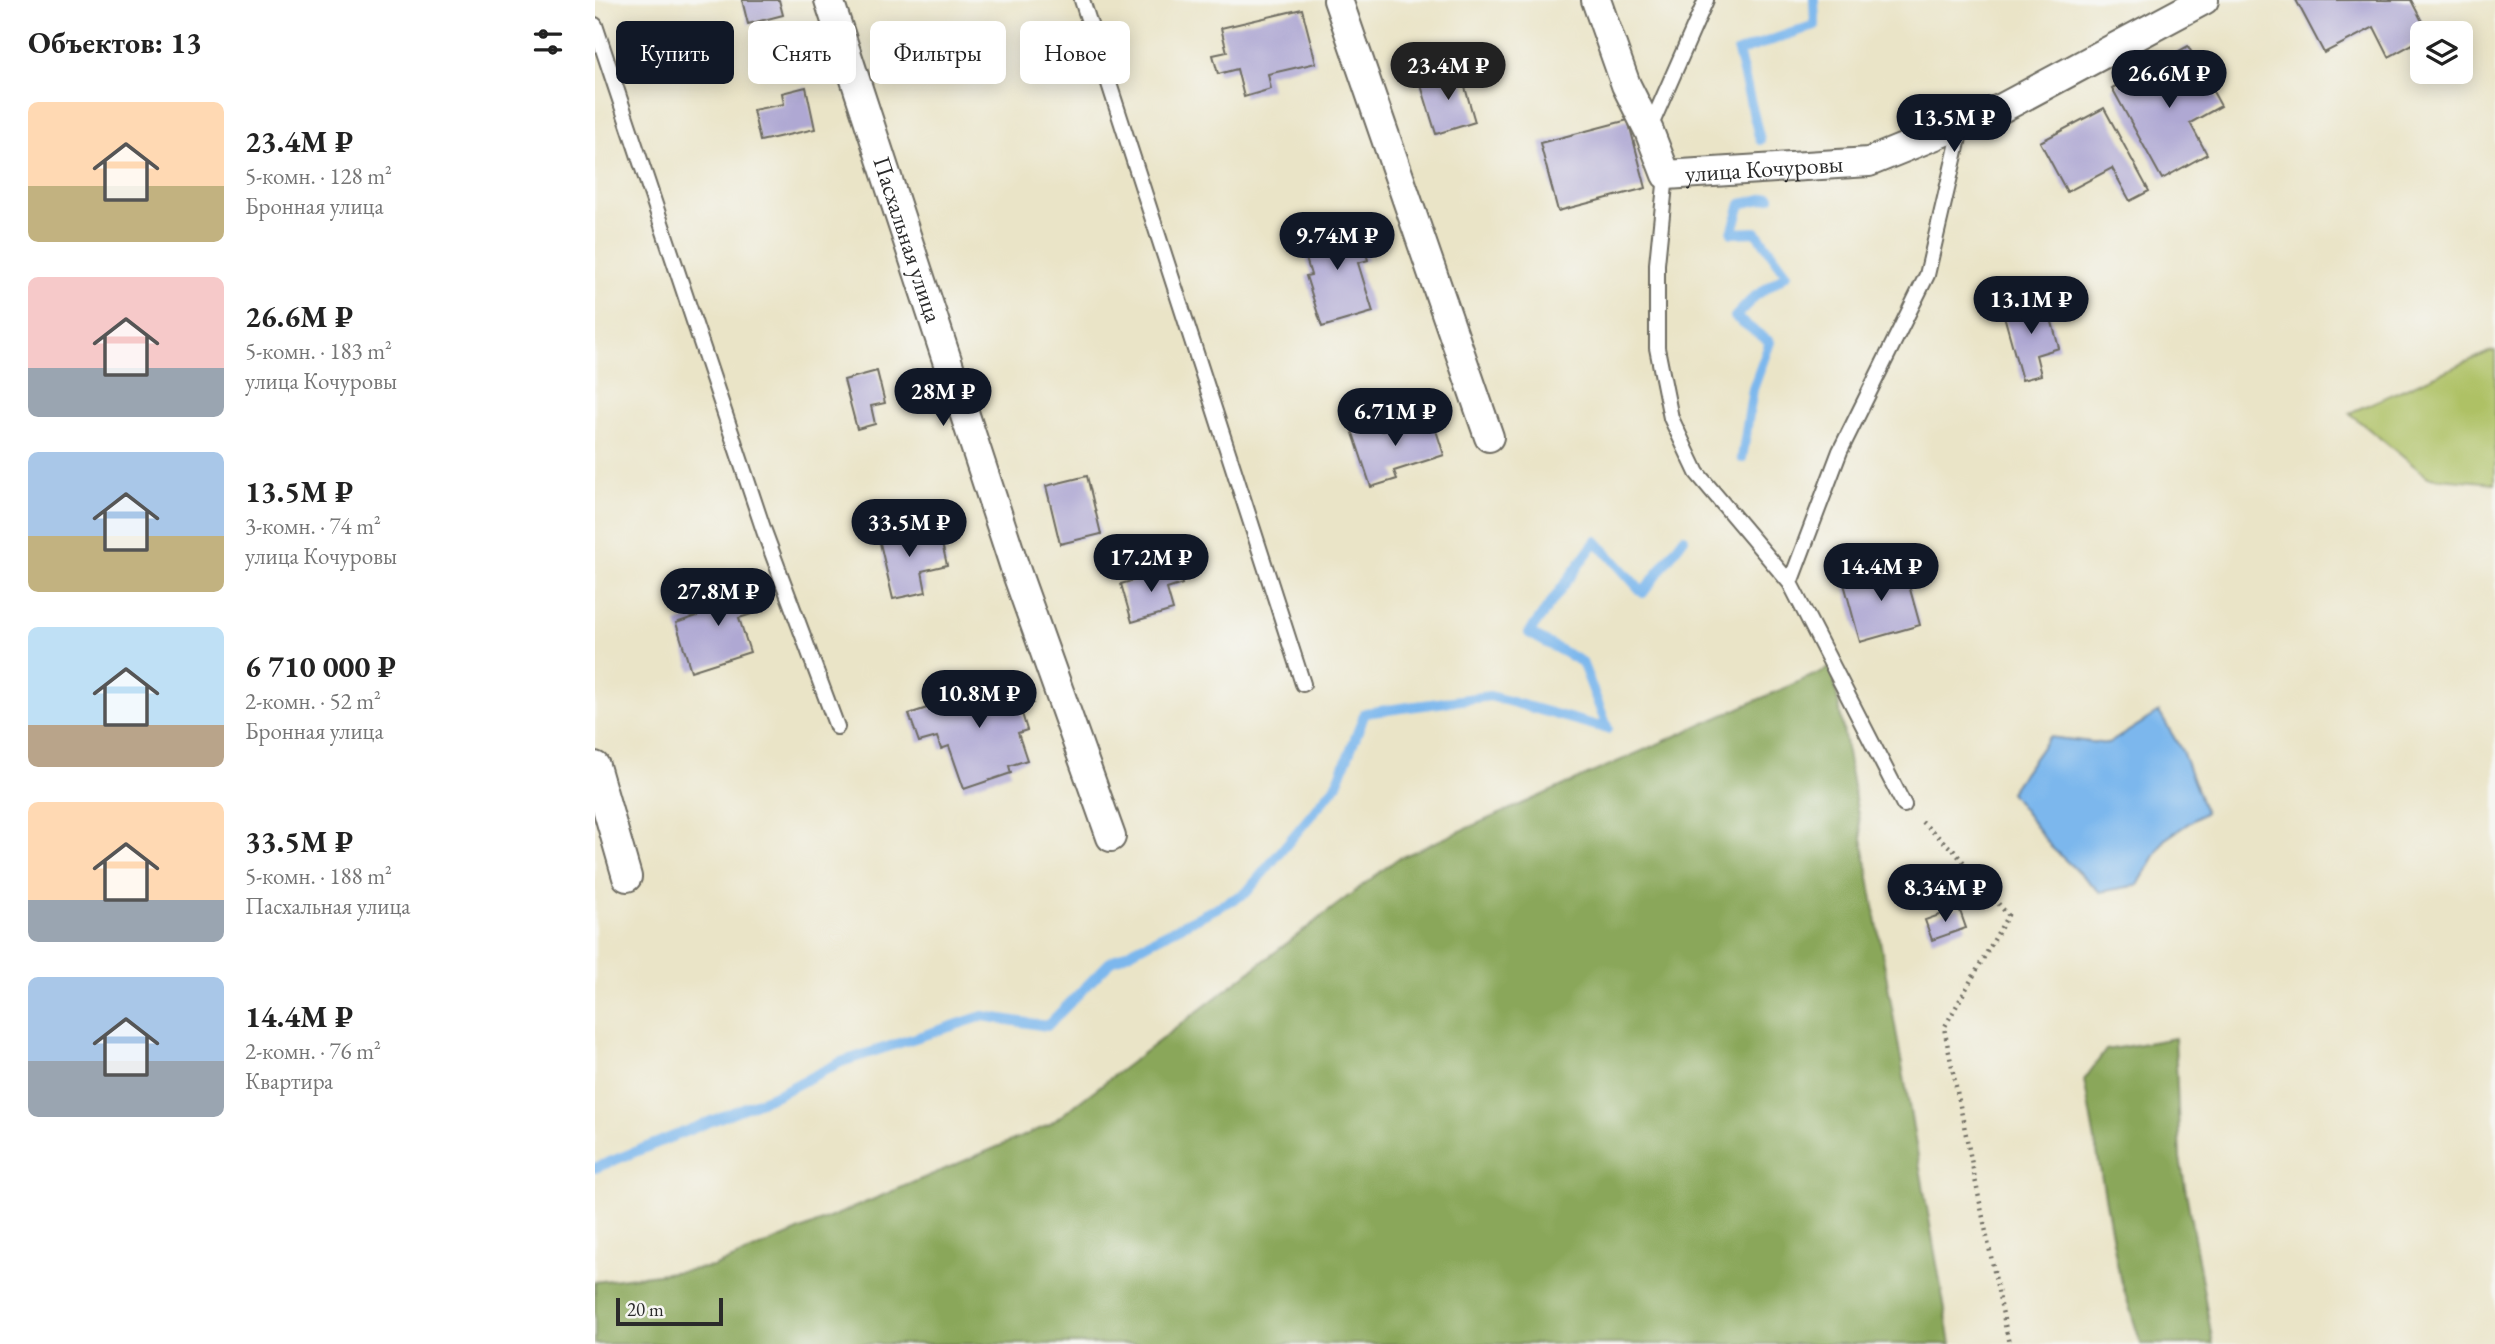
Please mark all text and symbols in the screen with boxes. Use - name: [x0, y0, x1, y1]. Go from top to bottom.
- chip: Купить: [616, 21, 734, 84]
- chip: Снять: [748, 21, 856, 84]
- chip: Фильтры: [870, 21, 1006, 84]
- chip: Новое: [1020, 21, 1130, 84]
- map controls: [2410, 21, 2473, 84]
- button: layers: [2410, 21, 2473, 84]
- text: Объектов: 13: [28, 23, 202, 62]
- icon: filters: [529, 23, 567, 61]
- pin: 23.4M ₽: [1383, 42, 1513, 102]
- text: 23.4M ₽: [1407, 50, 1489, 80]
- pin: 26.6M ₽: [2104, 50, 2234, 110]
- text: 26.6M ₽: [2128, 58, 2210, 88]
- pin: 13.5M ₽: [1889, 94, 2019, 154]
- text: 13.5M ₽: [1913, 102, 1995, 132]
- text: 23.4M ₽: [245, 122, 353, 161]
- icon: home: [84, 130, 168, 214]
- street label: улица Кочуровы: [1684, 148, 1845, 189]
- street label: Пасхальная улица: [866, 152, 950, 327]
- text: 5-комн. · 128 m²: [245, 161, 392, 191]
- text: Бронная улица: [245, 191, 384, 221]
- pin: 9.74M ₽: [1272, 212, 1402, 272]
- text: 9.74M ₽: [1296, 220, 1378, 250]
- pin: 13.1M ₽: [1966, 276, 2096, 336]
- text: 13.1M ₽: [1990, 284, 2072, 314]
- text: 26.6M ₽: [245, 297, 353, 336]
- icon: home: [84, 305, 168, 389]
- text: 5-комн. · 183 m²: [245, 336, 392, 366]
- text: улица Кочуровы: [245, 366, 397, 396]
- pin: 28M ₽: [894, 368, 992, 428]
- text: 28M ₽: [910, 376, 976, 406]
- pin: 6.71M ₽: [1330, 388, 1460, 448]
- text: 6.71M ₽: [1354, 396, 1436, 426]
- text: 13.5M ₽: [245, 472, 353, 511]
- icon: home: [84, 480, 168, 564]
- pin: 33.5M ₽: [844, 500, 974, 559]
- text: 33.5M ₽: [868, 507, 950, 537]
- text: 3-комн. · 74 m²: [245, 511, 381, 541]
- pin: 17.2M ₽: [1086, 534, 1216, 594]
- text: улица Кочуровы: [245, 541, 397, 571]
- text: 17.2M ₽: [1110, 542, 1192, 572]
- pin: 14.4M ₽: [1816, 544, 1946, 603]
- text: 14.4M ₽: [1840, 551, 1922, 581]
- pin: 27.8M ₽: [653, 568, 783, 628]
- text: 27.8M ₽: [677, 576, 759, 606]
- text: 6 710 000 ₽: [245, 647, 396, 686]
- icon: home: [84, 655, 168, 739]
- pin: 10.8M ₽: [914, 670, 1044, 730]
- text: 10.8M ₽: [938, 678, 1020, 708]
- text: 2-комн. · 52 m²: [245, 686, 381, 716]
- text: Бронная улица: [245, 716, 384, 746]
- text: 33.5M ₽: [245, 822, 353, 861]
- icon: home: [84, 830, 168, 914]
- text: 5-комн. · 188 m²: [245, 861, 392, 891]
- pin: 8.34M ₽: [1880, 864, 2010, 924]
- text: 8.34M ₽: [1904, 872, 1986, 902]
- text: Пасхальная улица: [245, 891, 411, 921]
- text: 14.4M ₽: [245, 997, 353, 1036]
- icon: home: [84, 1005, 168, 1089]
- text: 2-комн. · 76 m²: [245, 1036, 381, 1066]
- text: Квартира: [245, 1066, 333, 1096]
- scale bar: [616, 1295, 723, 1327]
- text: 20 m: [627, 1297, 664, 1322]

